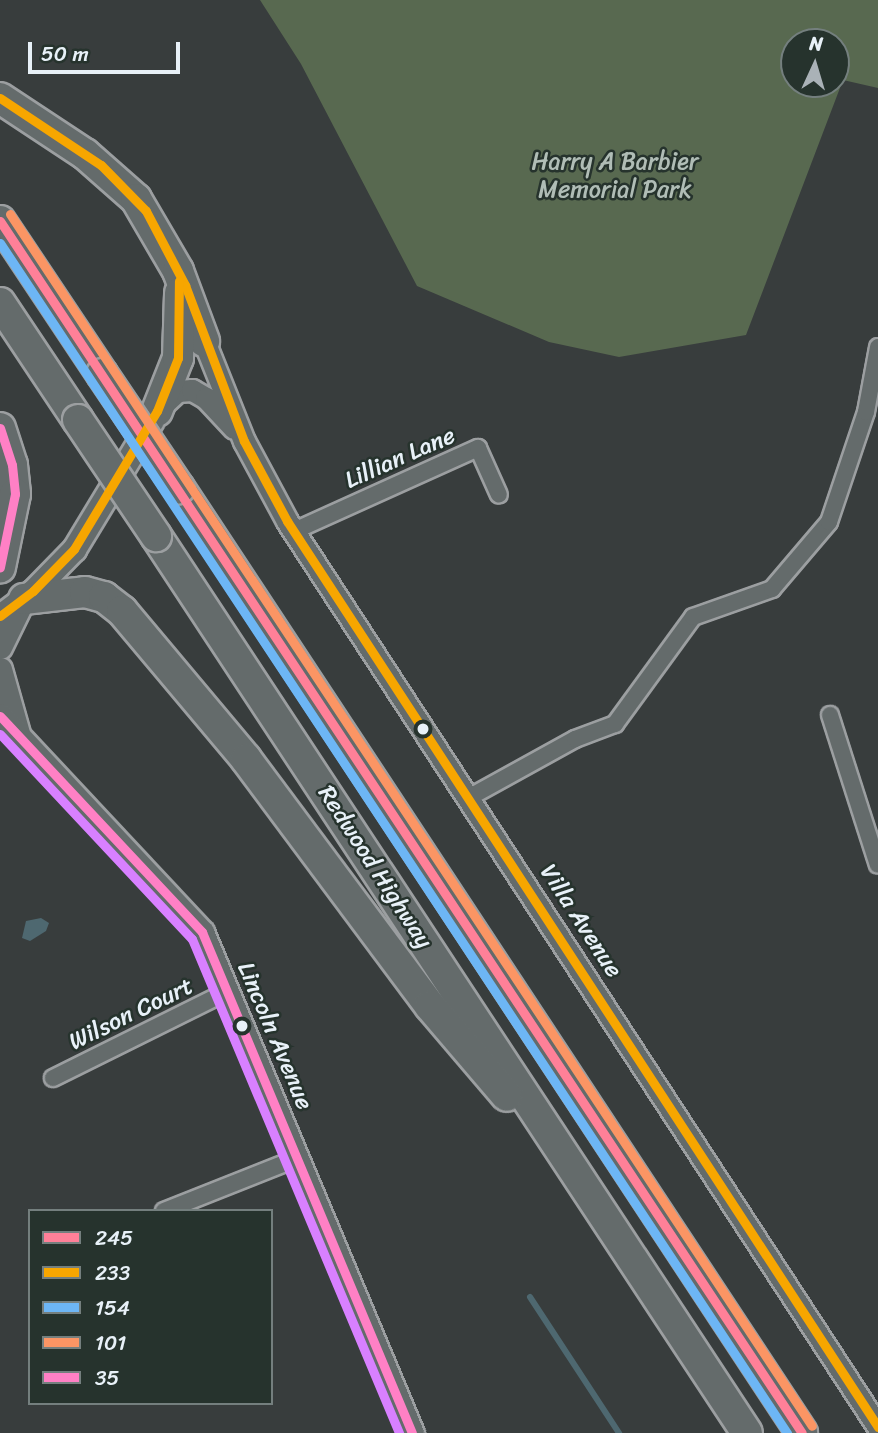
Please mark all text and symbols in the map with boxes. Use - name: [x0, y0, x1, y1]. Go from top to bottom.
- text: N: [809, 27, 824, 60]
- scale bar: [32, 28, 184, 72]
- north arrow: [780, 28, 850, 98]
- text: 50 m: [41, 35, 89, 73]
- park label: Harry A Barbier Memorial Park: [531, 148, 699, 204]
- street label: Lillian Lane: [340, 421, 460, 495]
- unlabelled marker: [416, 722, 430, 736]
- street label: Redwood Highway: [312, 780, 438, 954]
- street label: Villa Avenue: [534, 859, 628, 983]
- street label: Lincoln Avenue: [231, 958, 319, 1114]
- street label: Wilson Court: [64, 972, 198, 1056]
- unlabelled marker: [235, 1019, 249, 1033]
- legend: [28, 1209, 273, 1405]
- text: 245: [95, 1219, 133, 1257]
- text: 233: [95, 1254, 130, 1292]
- text: 154: [95, 1289, 130, 1327]
- text: 101: [95, 1324, 126, 1362]
- text: 35: [95, 1359, 119, 1397]

